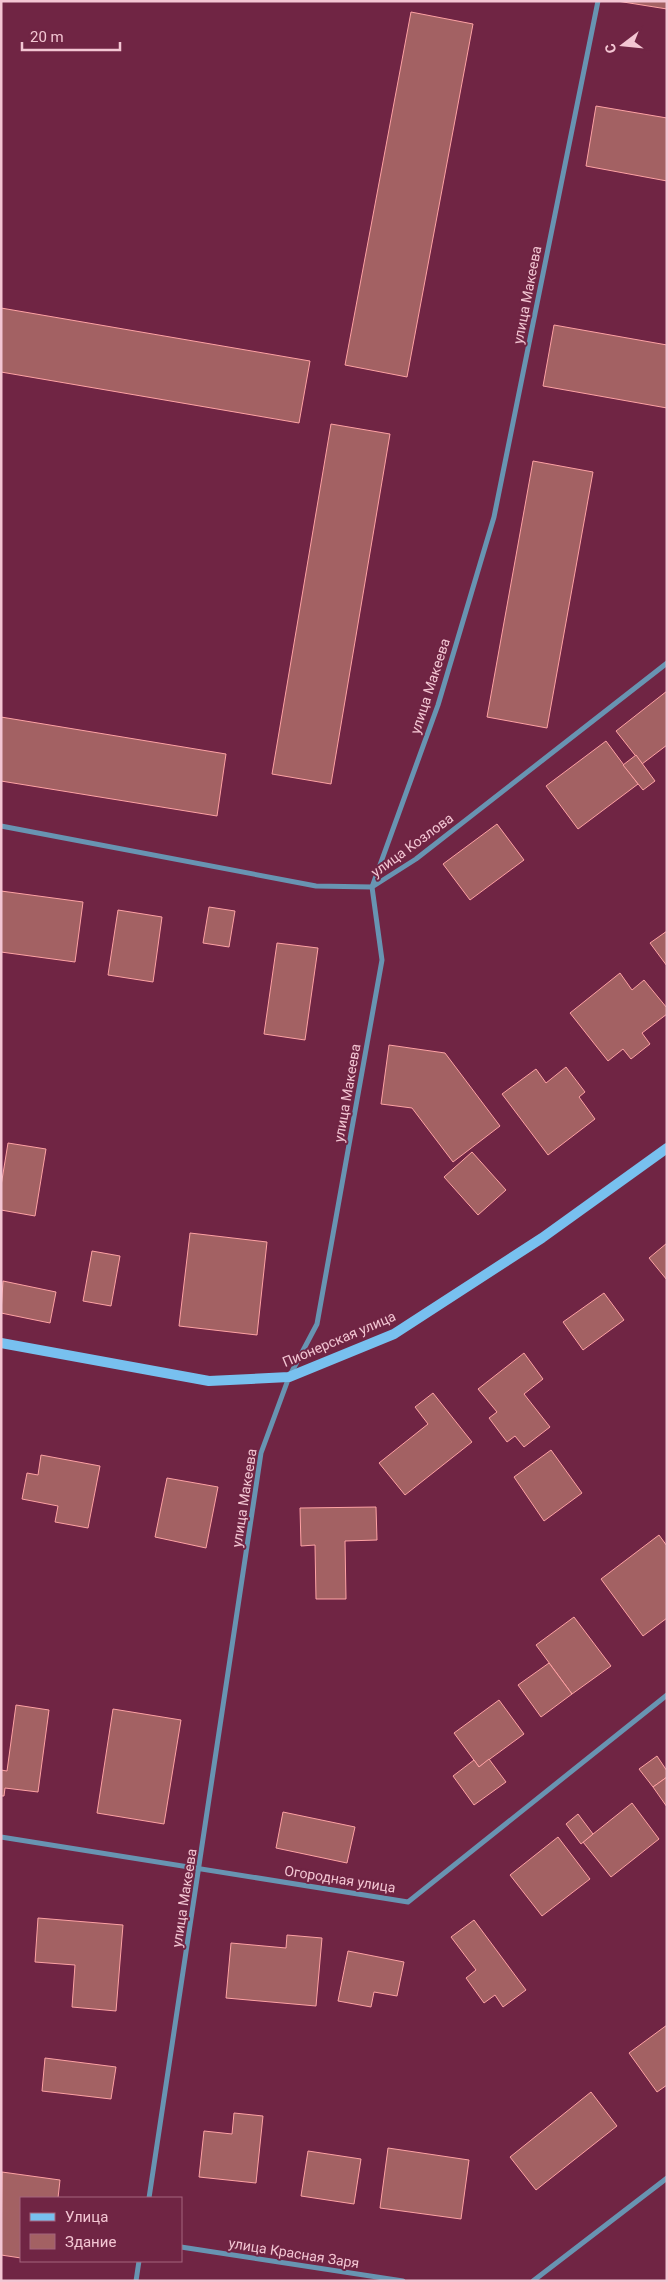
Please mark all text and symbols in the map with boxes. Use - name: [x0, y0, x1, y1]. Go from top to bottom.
- scale bar: [22, 20, 120, 52]
- north arrow: [598, 20, 648, 70]
- text: 20 m: [30, 28, 64, 46]
- text: С: [602, 42, 619, 55]
- street label: улица Макеева: [510, 245, 544, 345]
- street label: улица Макеева: [407, 636, 453, 736]
- street label: улица Козлова: [368, 810, 456, 880]
- street label: улица Макеева: [330, 1043, 364, 1143]
- street label: Пионерская улица: [280, 1308, 398, 1370]
- street label: улица Макеева: [228, 1448, 260, 1548]
- street label: улица Макеева: [168, 1848, 200, 1948]
- street label: Огородная улица: [283, 1862, 397, 1896]
- legend: [20, 2197, 182, 2262]
- text: Улица: [65, 2208, 108, 2226]
- text: Здание: [65, 2233, 116, 2251]
- street label: улица Красная Заря: [228, 2235, 360, 2271]

